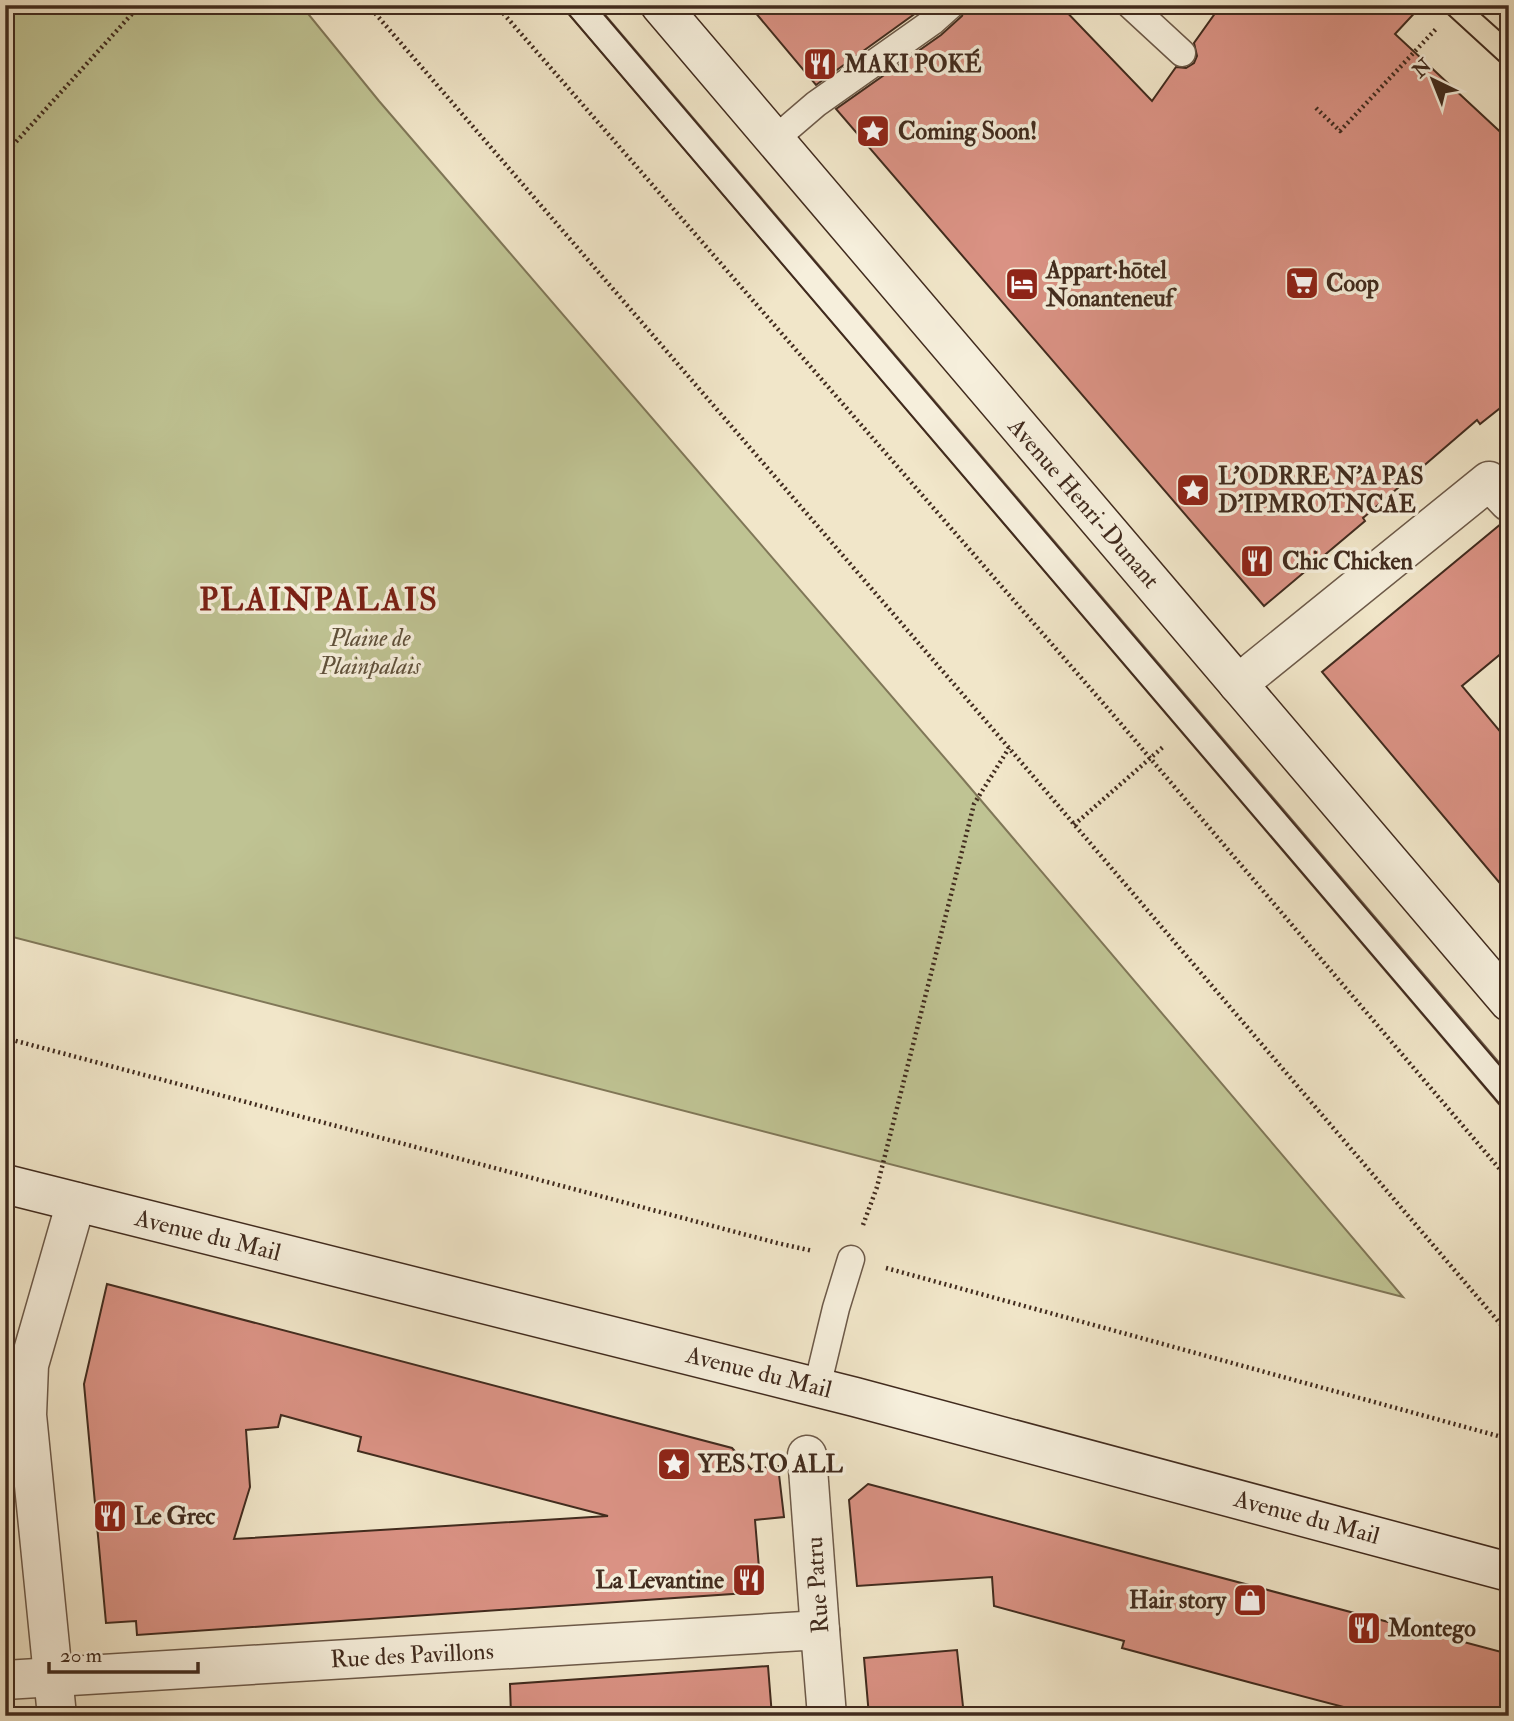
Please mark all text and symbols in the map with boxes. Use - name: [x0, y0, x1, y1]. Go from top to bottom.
- restaurant icon: MAKI POKÉ: [801, 45, 839, 83]
- north arrow: [1398, 46, 1468, 116]
- place label: MAKI POKÉ: [843, 48, 981, 80]
- text: N: [1407, 53, 1437, 84]
- place icon: Coming Soon!: [854, 112, 892, 150]
- place label: Coming Soon!: [898, 116, 1037, 147]
- place label: Appart‧hōtel Nonanteneuf: [1045, 255, 1178, 314]
- supermarket icon: Coop: [1283, 264, 1321, 302]
- hotel icon: Appart‧hōtel Nonanteneuf: [1003, 265, 1041, 303]
- place label: Coop: [1326, 268, 1379, 299]
- street label: Avenue Henri-Dunant: [1000, 411, 1166, 595]
- place label: L'ODRRE N'A PAS D'IPMROTNCAE: [1218, 461, 1424, 520]
- place icon: L'ODRRE N'A PAS D'IPMROTNCAE: [1174, 471, 1212, 509]
- restaurant icon: Chic Chicken: [1238, 542, 1276, 580]
- place label: Chic Chicken: [1282, 546, 1413, 577]
- district label: PLAINPALAIS: [199, 580, 439, 620]
- park label: Plaine de Plainpalais: [318, 623, 421, 682]
- street label: Avenue du Mail: [131, 1202, 284, 1269]
- street label: Avenue du Mail: [682, 1339, 835, 1406]
- place icon: YES TO ALL: [655, 1445, 693, 1483]
- place label: YES TO ALL: [697, 1449, 843, 1480]
- street label: Avenue du Mail: [1230, 1483, 1383, 1552]
- restaurant icon: Le Grec: [91, 1497, 129, 1535]
- place label: Le Grec: [134, 1501, 216, 1532]
- street label: Rue Patru: [799, 1536, 836, 1634]
- restaurant icon: La Levantine: [730, 1561, 768, 1599]
- place label: La Levantine: [595, 1565, 724, 1596]
- shop icon: Hair story: [1231, 1581, 1269, 1619]
- place label: Hair story: [1129, 1585, 1227, 1616]
- restaurant icon: Montego: [1345, 1609, 1383, 1647]
- place label: Montego: [1387, 1613, 1476, 1644]
- scale bar: [49, 1630, 198, 1674]
- street label: Rue des Pavillons: [330, 1636, 495, 1675]
- text: 20 m: [60, 1642, 102, 1669]

